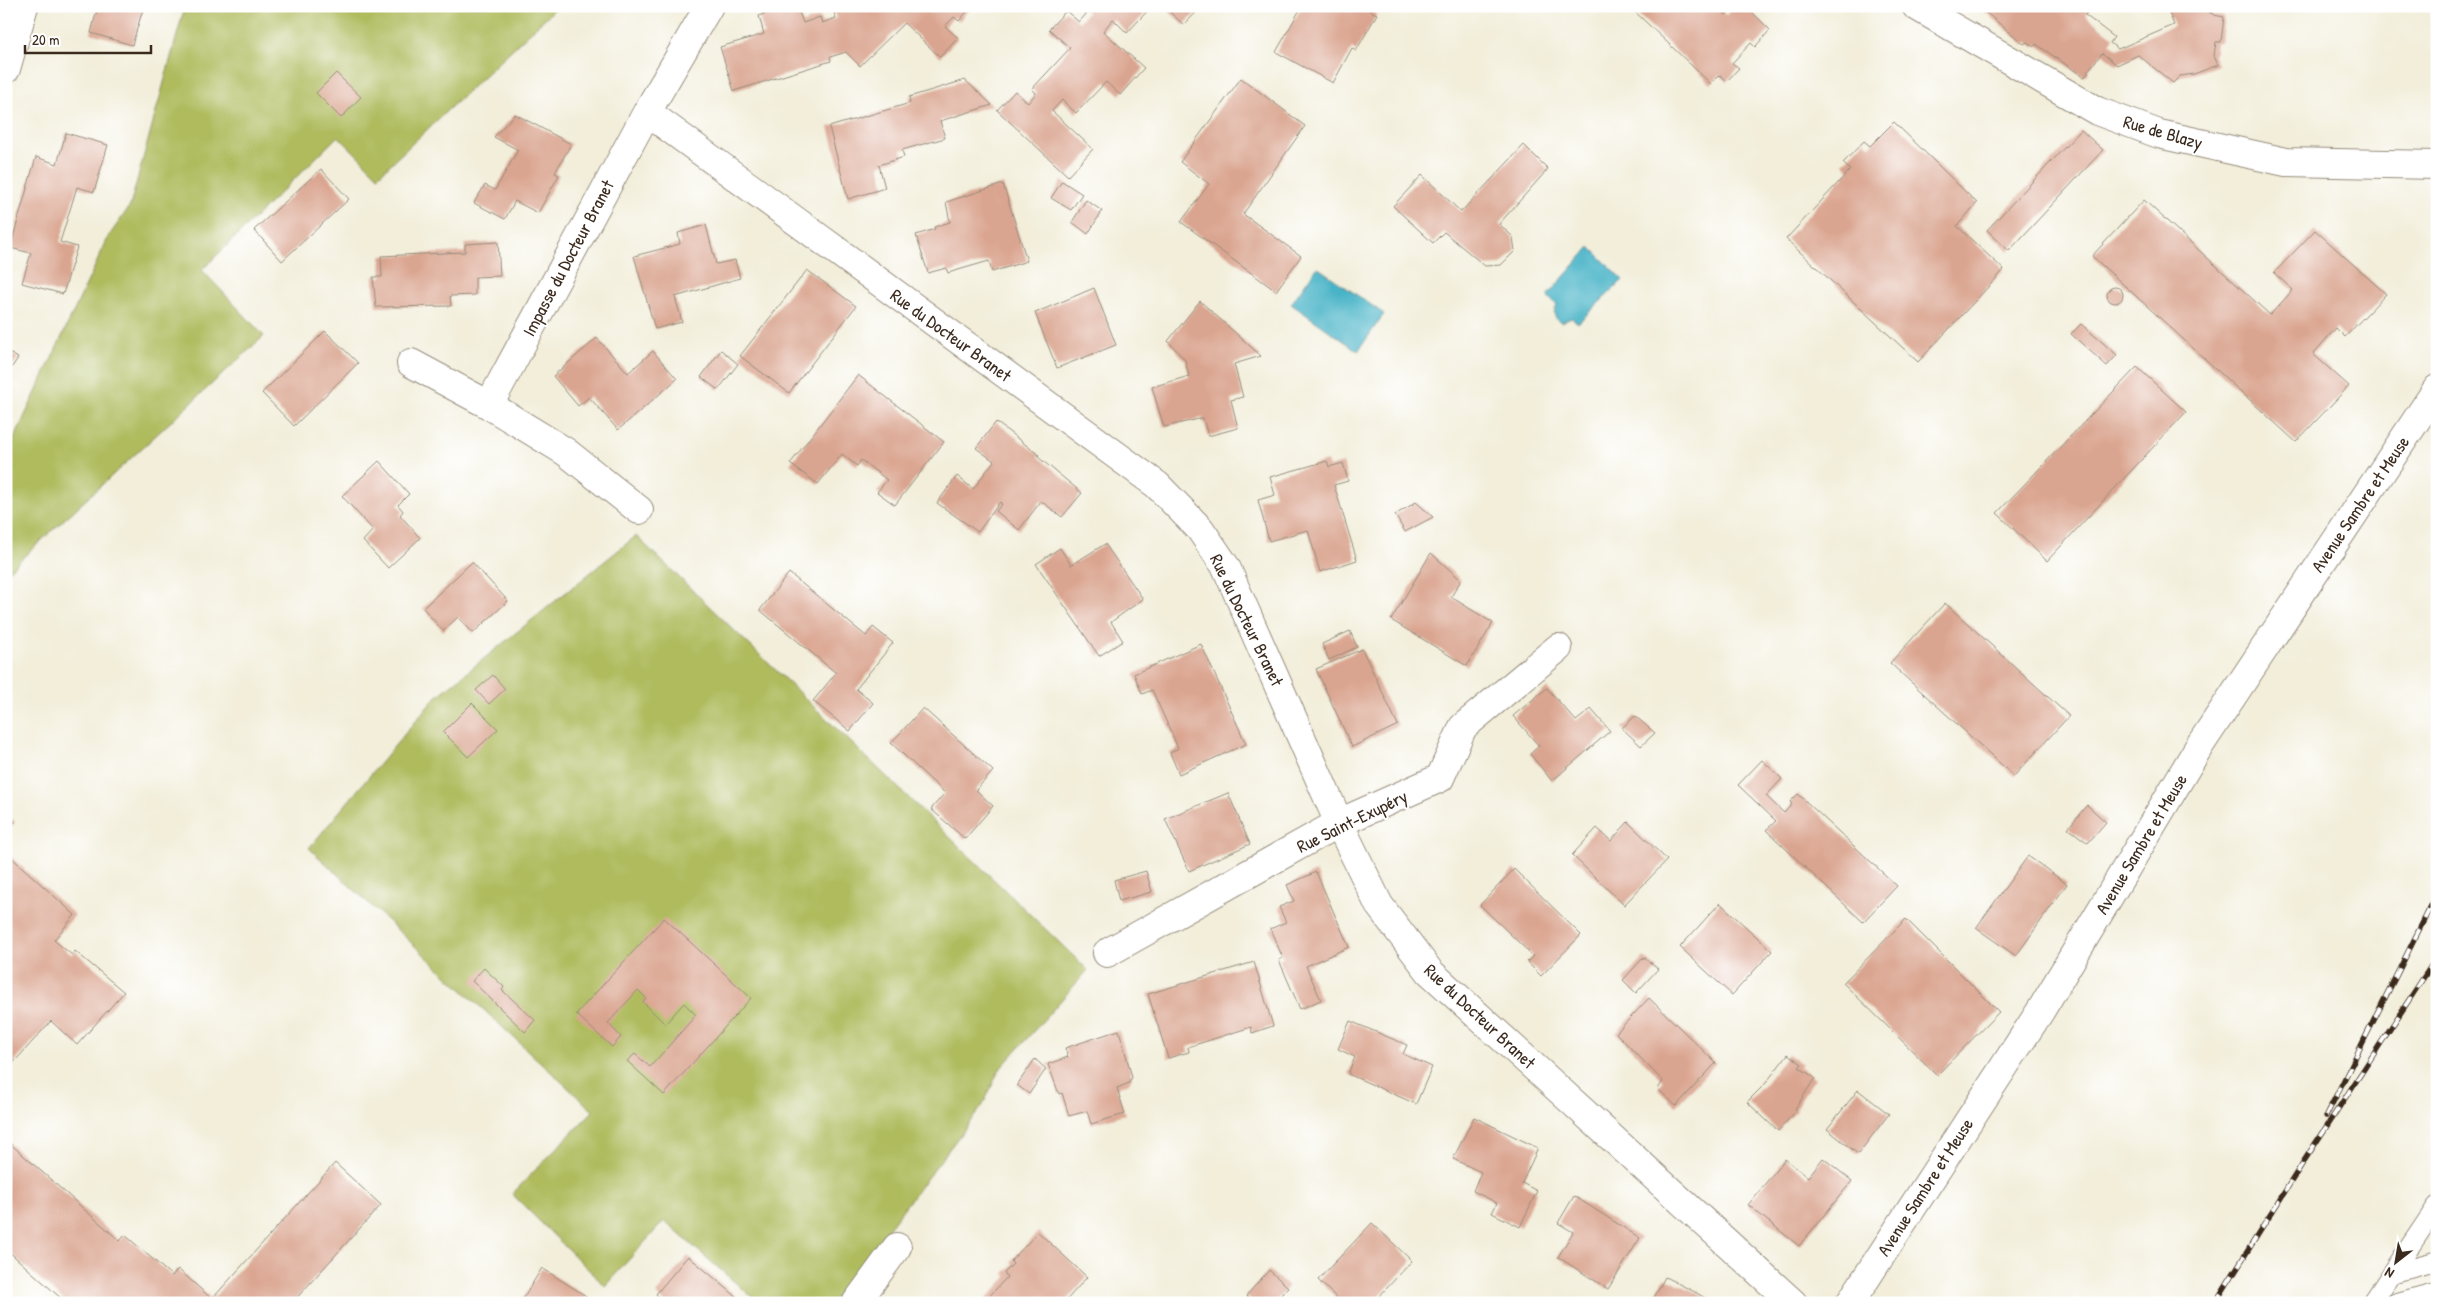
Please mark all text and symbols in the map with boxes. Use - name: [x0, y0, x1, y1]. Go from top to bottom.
- scale bar: [25, 22, 151, 54]
- text: 20 m: [32, 29, 59, 50]
- street label: Rue de Blazy: [2120, 109, 2206, 155]
- street label: Impasse du Docteur Branet: [516, 175, 620, 341]
- street label: Rue du Docteur Branet: [885, 283, 1017, 388]
- street label: Avenue Sambre et Meuse: [2305, 431, 2415, 577]
- street label: Rue du Docteur Branet: [1204, 550, 1290, 691]
- street label: Avenue Sambre et Meuse: [2089, 769, 2193, 919]
- street label: Rue Saint-Exupéry: [1292, 783, 1412, 859]
- street label: Rue du Docteur Branet: [1419, 958, 1542, 1075]
- street label: Avenue Sambre et Meuse: [1871, 1113, 1979, 1261]
- north arrow: [2370, 1236, 2420, 1286]
- text: N: [2380, 1263, 2397, 1284]

